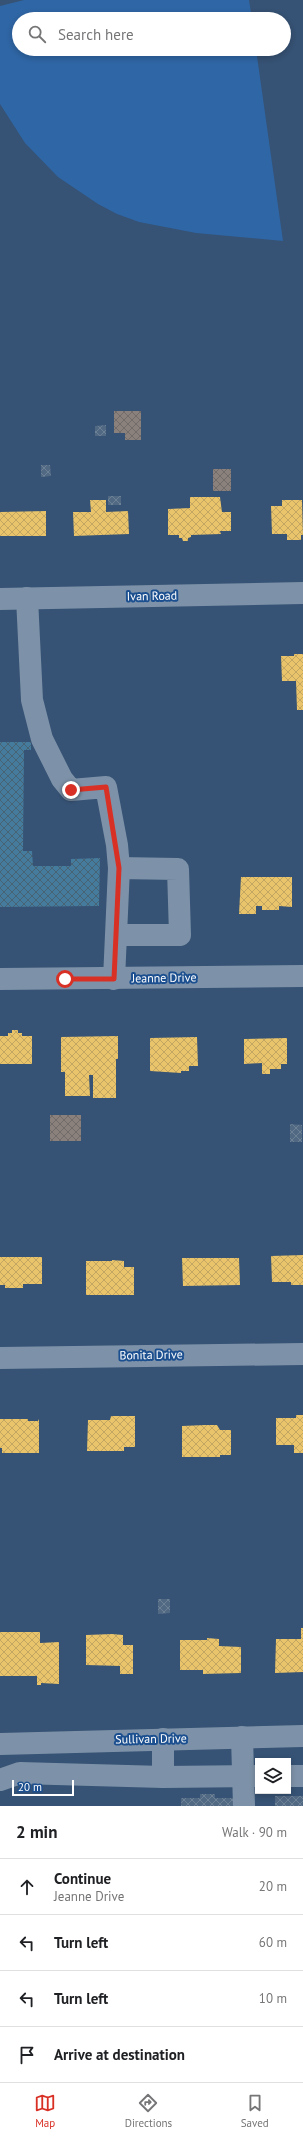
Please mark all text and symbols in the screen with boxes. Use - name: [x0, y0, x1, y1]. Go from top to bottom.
- search box: [12, 12, 291, 56]
- icon: search: [26, 23, 48, 45]
- text: Search here: [58, 25, 134, 44]
- street label: Ivan Road: [127, 588, 177, 603]
- route end: [62, 781, 80, 799]
- street label: Jeanne Drive: [130, 969, 197, 986]
- route start: [56, 970, 74, 988]
- street label: Bonita Drive: [119, 1346, 183, 1363]
- street label: Sullivan Drive: [115, 1730, 187, 1747]
- map controls: [255, 1758, 291, 1794]
- button: layers: [255, 1758, 291, 1794]
- scale bar: [12, 1778, 74, 1797]
- text: 20 m: [18, 1780, 42, 1794]
- text: 2 min: [16, 1821, 57, 1843]
- text: Walk · 90 m: [222, 1824, 287, 1841]
- text: Continue: [54, 1869, 111, 1888]
- icon: ahead: [16, 1876, 38, 1898]
- text: 20 m: [259, 1878, 287, 1895]
- text: Jeanne Drive: [54, 1888, 124, 1905]
- icon: left: [16, 1932, 38, 1954]
- text: Turn left: [54, 1933, 108, 1952]
- text: 60 m: [259, 1934, 287, 1951]
- icon: left: [16, 1988, 38, 2010]
- text: Turn left: [54, 1989, 108, 2008]
- text: 10 m: [259, 1990, 287, 2007]
- icon: arrive: [16, 2044, 38, 2066]
- text: Arrive at destination: [54, 2045, 185, 2064]
- tab: Map: [34, 2092, 56, 2130]
- tab: Directions: [125, 2092, 172, 2130]
- tab: Saved: [241, 2092, 269, 2130]

